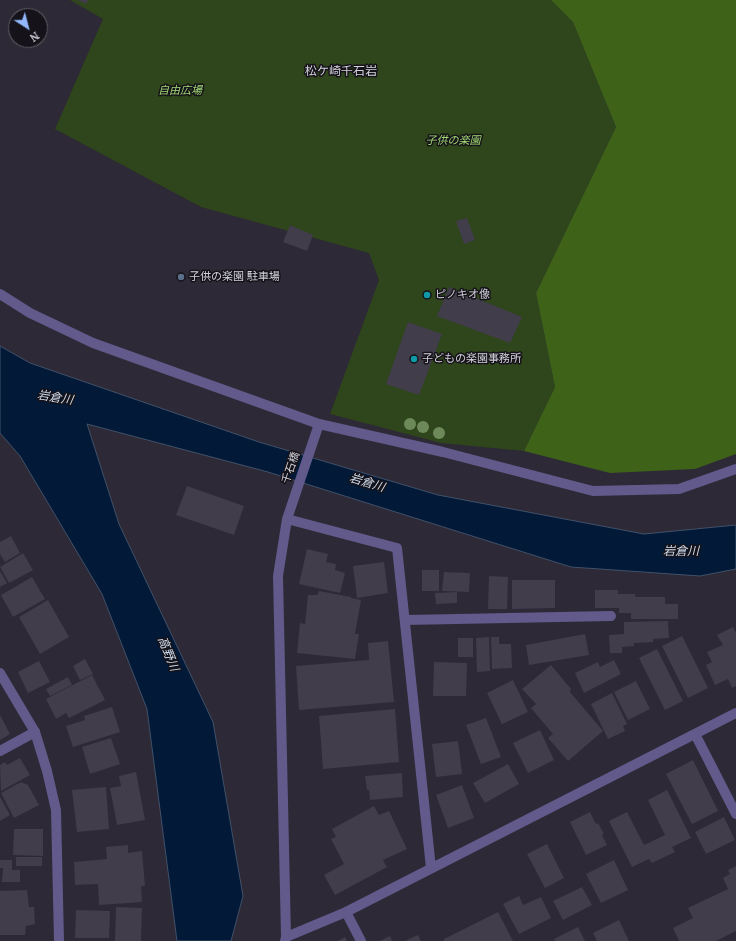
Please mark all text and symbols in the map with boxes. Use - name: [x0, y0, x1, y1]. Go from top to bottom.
- north arrow: [8, 8, 48, 48]
- text: N: [27, 29, 42, 45]
- district label: 松ケ崎千石岩: [305, 65, 377, 79]
- park label: 自由広場: [158, 84, 202, 98]
- park label: 子供の楽園: [426, 134, 480, 148]
- place label: 子供の楽園 駐車場: [189, 270, 280, 284]
- marker: 子供の楽園 駐車場: [176, 272, 186, 282]
- place label: ピノキオ像: [435, 288, 490, 302]
- marker: ピノキオ像: [422, 290, 432, 300]
- place label: 子どもの楽園事務所: [422, 352, 521, 366]
- marker: 子どもの楽園事務所: [409, 354, 419, 364]
- water label: 岩倉川: [36, 388, 74, 408]
- street label: 千石橋: [279, 450, 303, 486]
- water label: 岩倉川: [348, 471, 386, 495]
- water label: 岩倉川: [663, 545, 699, 559]
- water label: 高野川: [155, 635, 181, 673]

